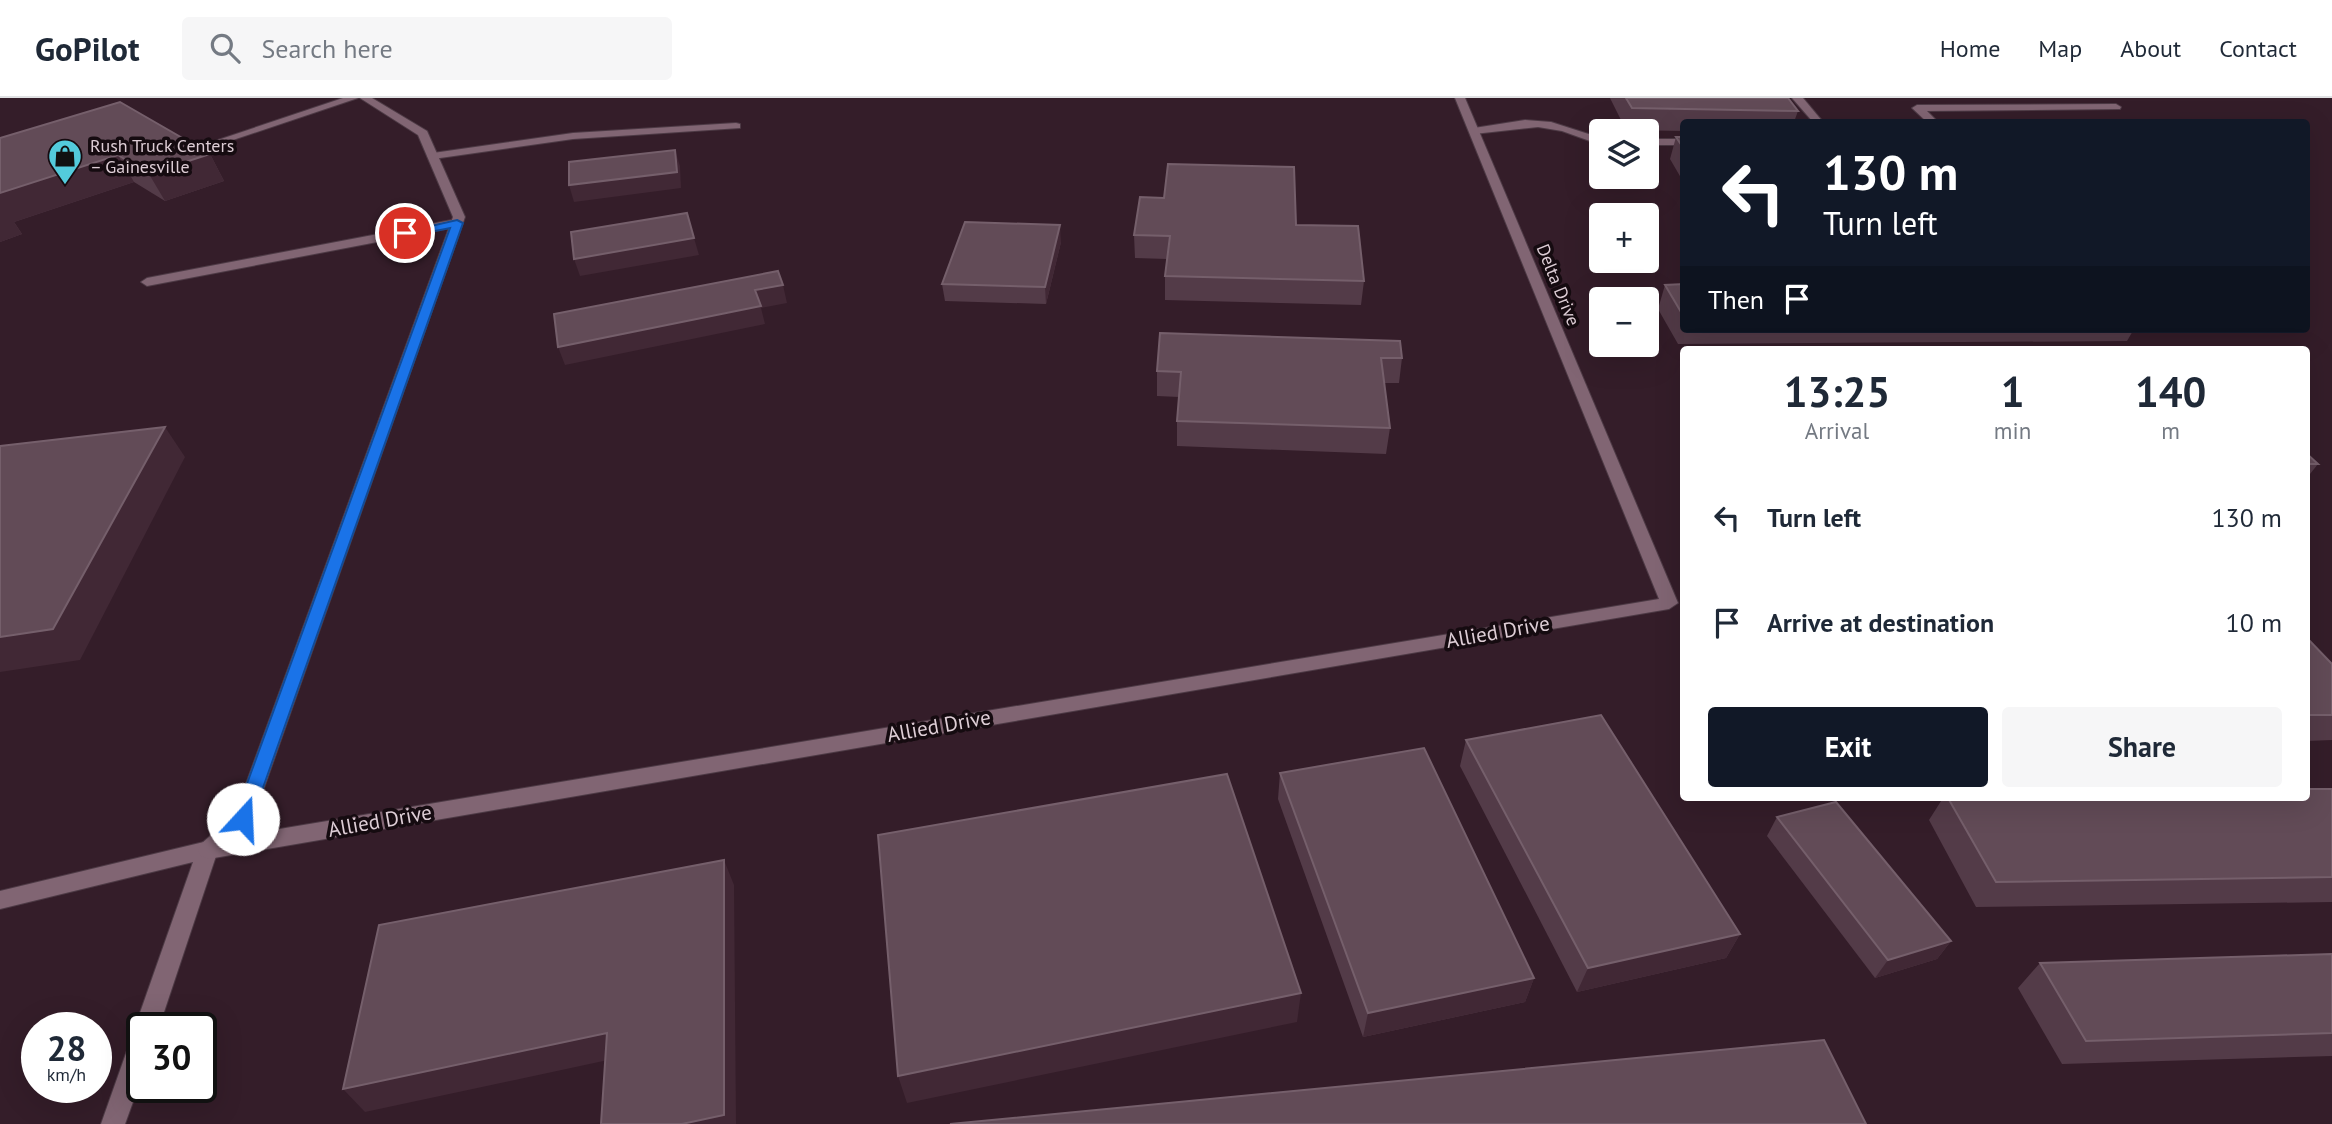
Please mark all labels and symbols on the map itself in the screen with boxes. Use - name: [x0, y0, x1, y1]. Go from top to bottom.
- place label: Rush Truck Centers – Gainesville: [90, 134, 234, 178]
- shop icon: Rush Truck Centers – Gainesville: [46, 137, 84, 186]
- pin: [375, 203, 435, 263]
- street label: Delta Drive: [1532, 240, 1585, 329]
- street label: Allied Drive: [1444, 609, 1552, 654]
- street label: Allied Drive: [885, 703, 993, 748]
- position arrow: [206, 782, 280, 856]
- street label: Allied Drive: [326, 798, 434, 843]
- speed limit sign: 30: [126, 1012, 217, 1103]

